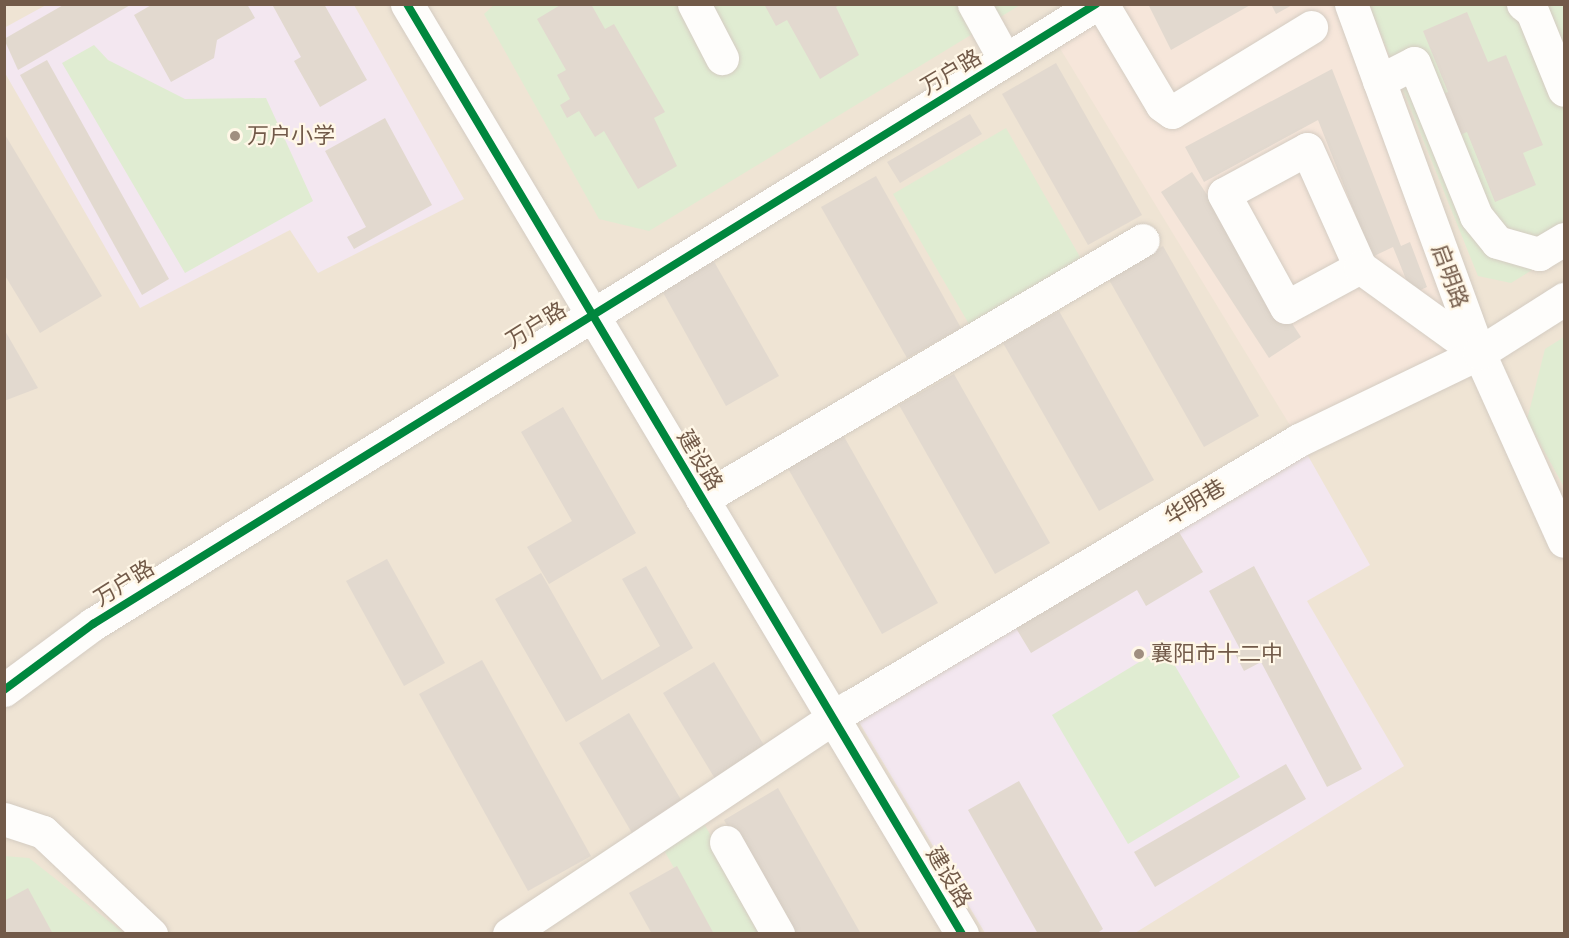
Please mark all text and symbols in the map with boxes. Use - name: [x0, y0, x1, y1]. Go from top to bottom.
- street label: 万户路: [916, 44, 986, 100]
- place label: 万户小学: [247, 123, 335, 149]
- marker: 万户小学: [228, 129, 242, 143]
- street label: 启明路: [1426, 240, 1474, 312]
- street label: 万户路: [501, 296, 571, 354]
- street label: 建设路: [672, 425, 728, 495]
- street label: 华明巷: [1160, 474, 1230, 530]
- street label: 万户路: [89, 554, 159, 612]
- place label: 襄阳市十二中: [1151, 641, 1283, 667]
- marker: 襄阳市十二中: [1132, 647, 1146, 661]
- street label: 建设路: [921, 842, 977, 912]

